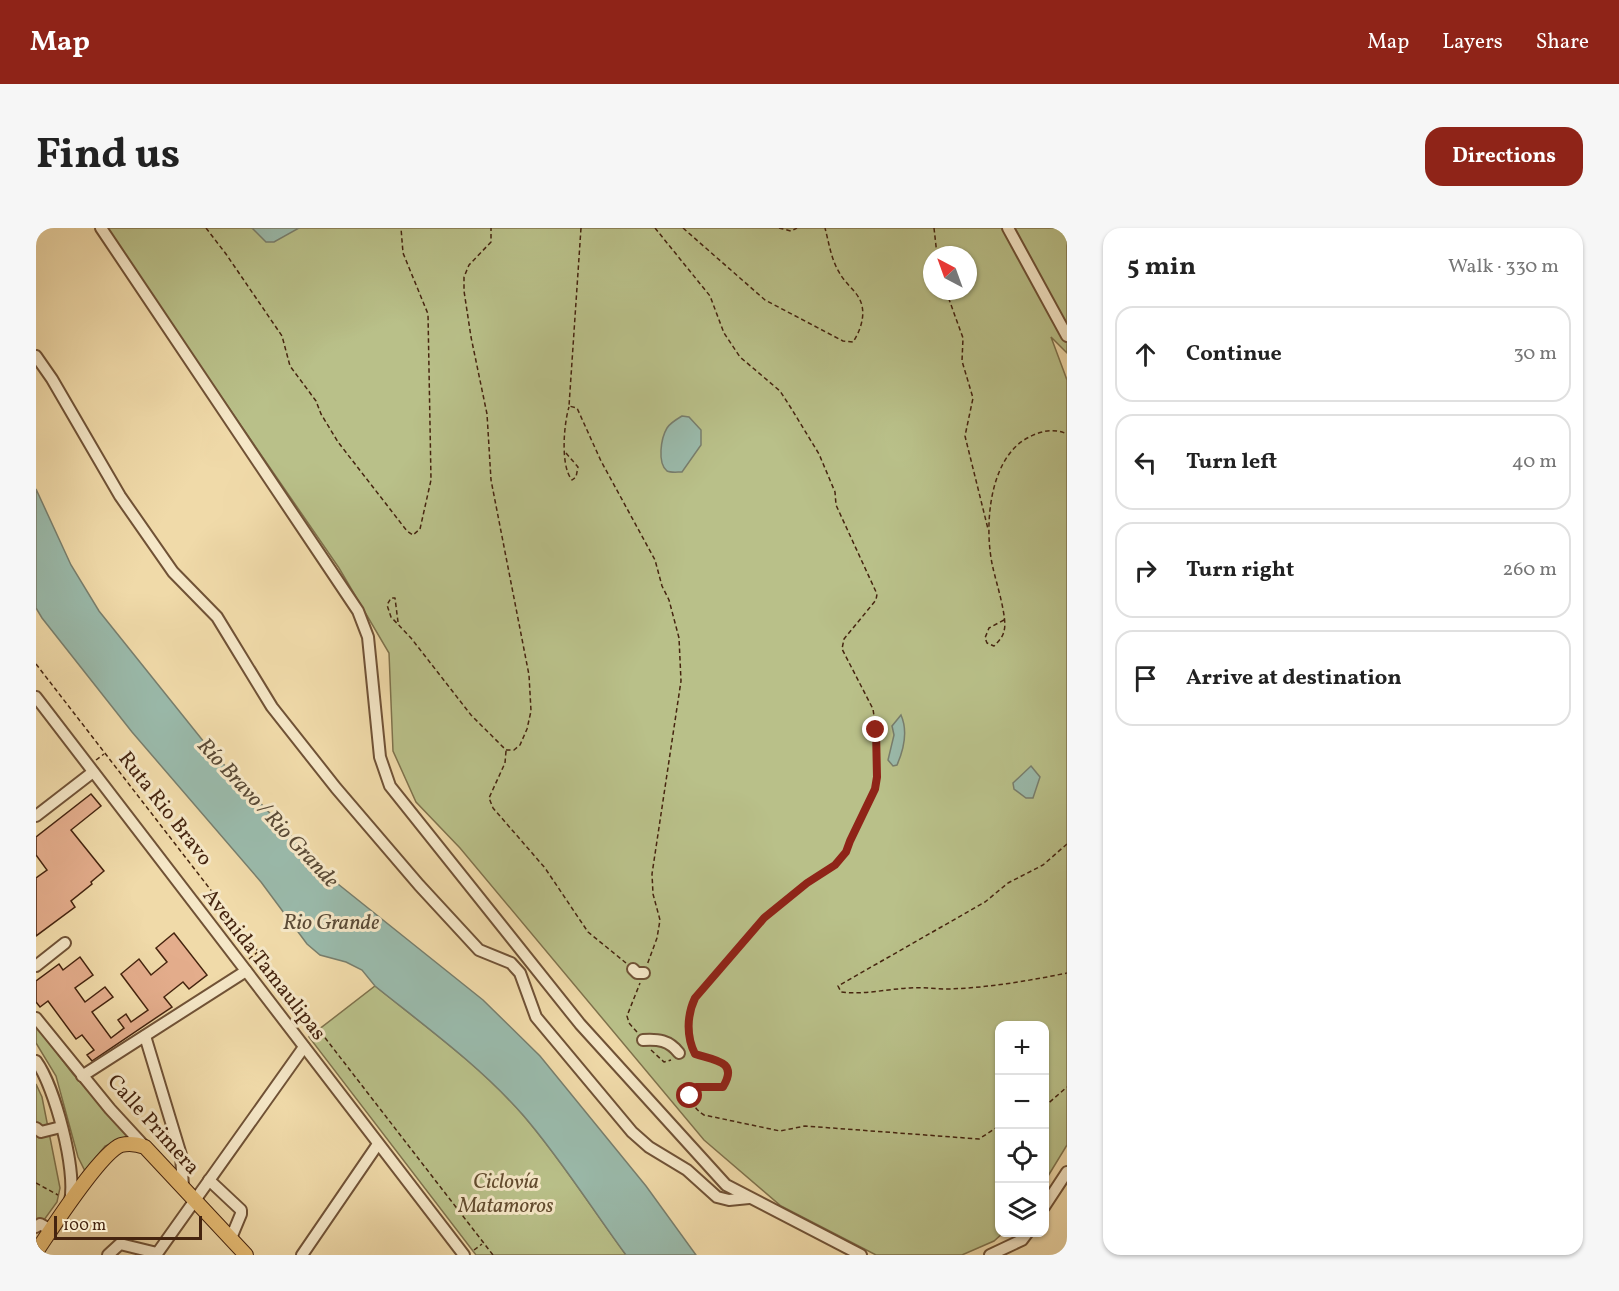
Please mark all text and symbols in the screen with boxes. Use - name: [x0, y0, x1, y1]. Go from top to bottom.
- text: Map: [30, 23, 90, 62]
- text: Map: [1367, 28, 1409, 57]
- text: Layers: [1442, 28, 1503, 57]
- text: Share: [1536, 28, 1589, 57]
- text: Find us: [36, 127, 180, 186]
- button: Directions: [1425, 127, 1583, 186]
- north arrow: [923, 246, 977, 300]
- text: 5 min: [1127, 249, 1196, 285]
- text: Walk · 330 m: [1448, 253, 1559, 281]
- icon: ahead: [1129, 338, 1162, 371]
- text: Continue: [1186, 339, 1282, 370]
- text: 30 m: [1513, 340, 1557, 368]
- icon: left: [1129, 446, 1162, 479]
- text: Turn left: [1186, 447, 1277, 478]
- text: 40 m: [1512, 448, 1557, 476]
- icon: right: [1129, 554, 1162, 587]
- text: Turn right: [1186, 555, 1294, 586]
- text: 260 m: [1502, 556, 1557, 584]
- icon: arrive: [1129, 662, 1162, 695]
- text: Arrive at destination: [1186, 663, 1402, 694]
- route end: [862, 716, 888, 742]
- water label: Río Bravo / Rio Grande: [189, 732, 345, 896]
- street label: Ruta Rio Bravo: [111, 746, 219, 872]
- street label: Avenida Tamaulipas: [195, 883, 332, 1047]
- water label: Rio Grande: [283, 908, 379, 939]
- map controls: [995, 1021, 1049, 1237]
- button: +: [995, 1021, 1049, 1075]
- street label: Calle Primera: [100, 1068, 206, 1182]
- button: −: [995, 1075, 1049, 1129]
- route start: [676, 1082, 702, 1108]
- button: locate: [995, 1129, 1049, 1183]
- park label: Ciclovía Matamoros: [457, 1168, 554, 1221]
- button: layers: [995, 1183, 1049, 1237]
- scale bar: [54, 1213, 202, 1240]
- text: 100 m: [63, 1215, 106, 1237]

